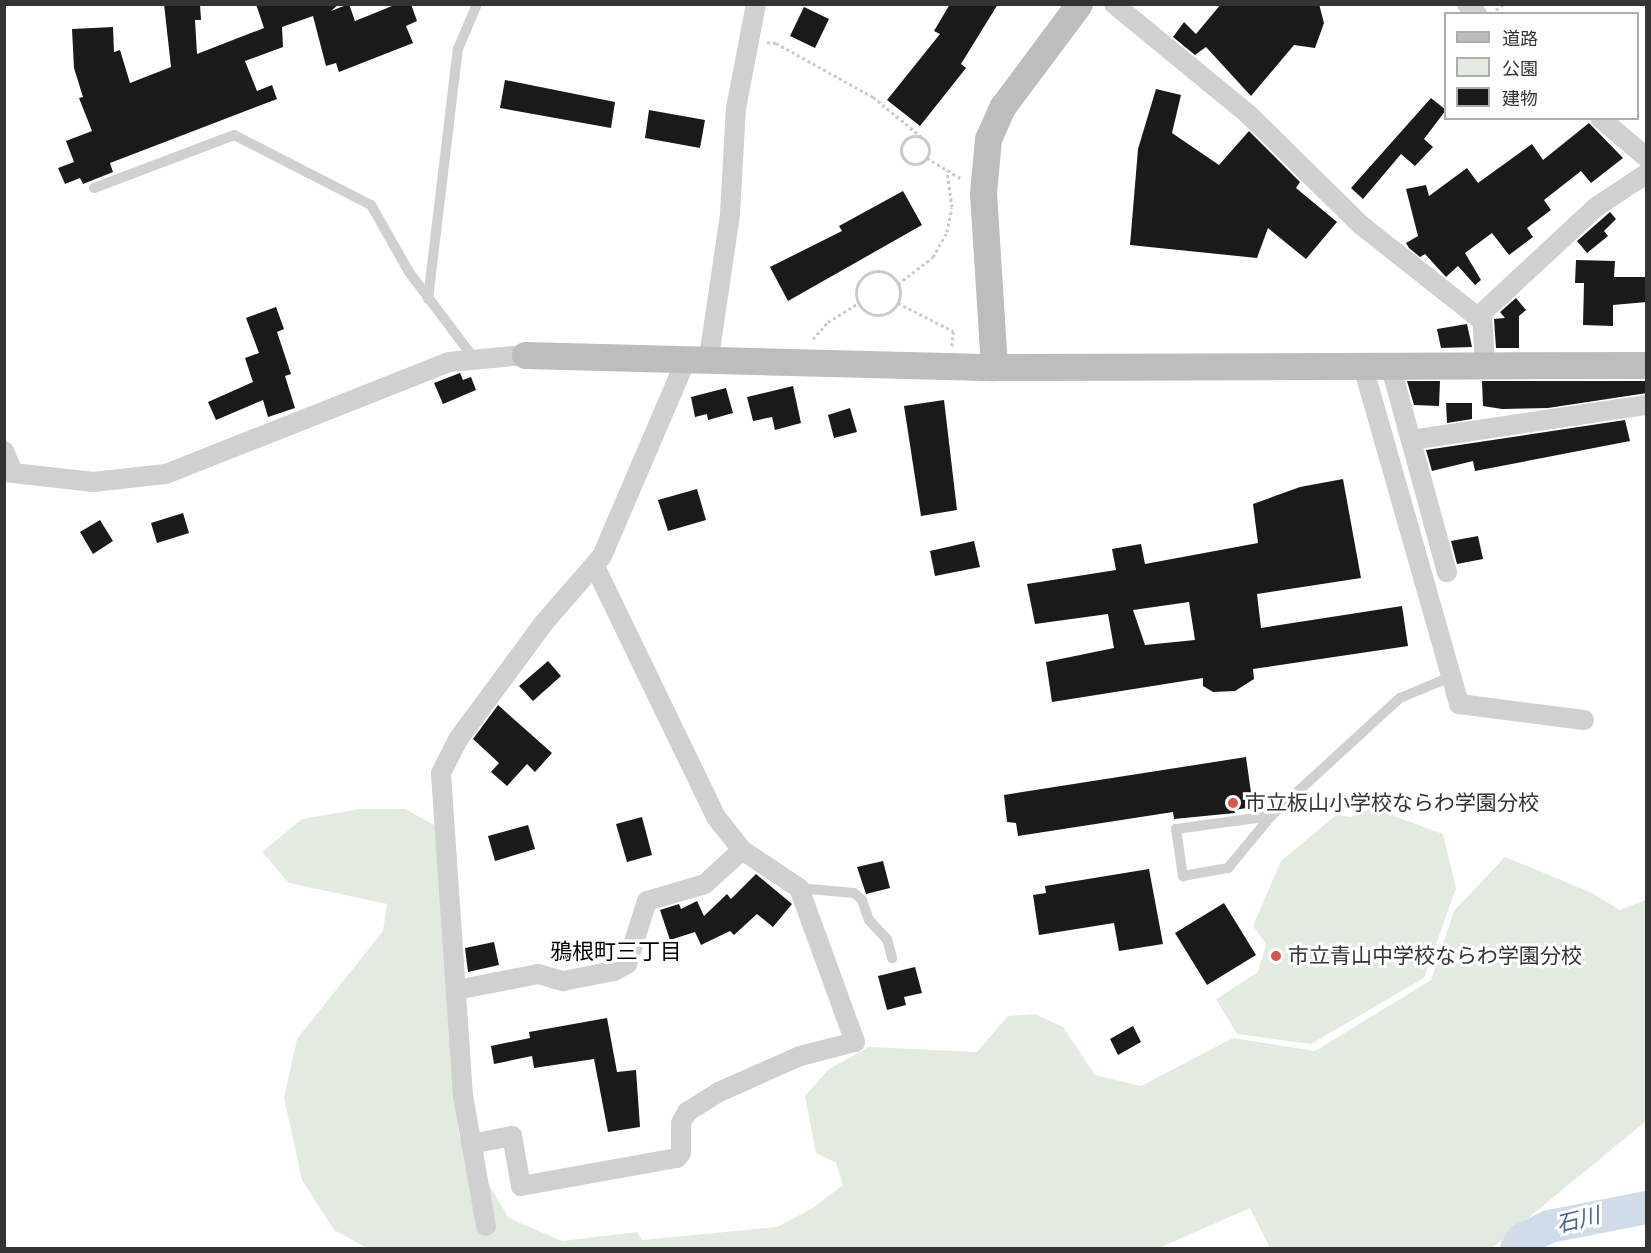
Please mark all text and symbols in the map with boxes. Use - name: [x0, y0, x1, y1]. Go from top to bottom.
- legend: [1444, 12, 1639, 120]
- text: 道路: [1502, 28, 1538, 50]
- text: 公園: [1502, 58, 1538, 80]
- text: 建物: [1502, 88, 1538, 110]
- place label: 市立板山小学校ならわ学園分校: [1245, 790, 1539, 816]
- marker: 市立板山小学校ならわ学園分校: [1226, 796, 1240, 810]
- district label: 鴉根町三丁目: [550, 939, 682, 965]
- place label: 市立青山中学校ならわ学園分校: [1288, 943, 1582, 969]
- marker: 市立青山中学校ならわ学園分校: [1269, 949, 1283, 963]
- water label: 石川: [1553, 1202, 1603, 1238]

